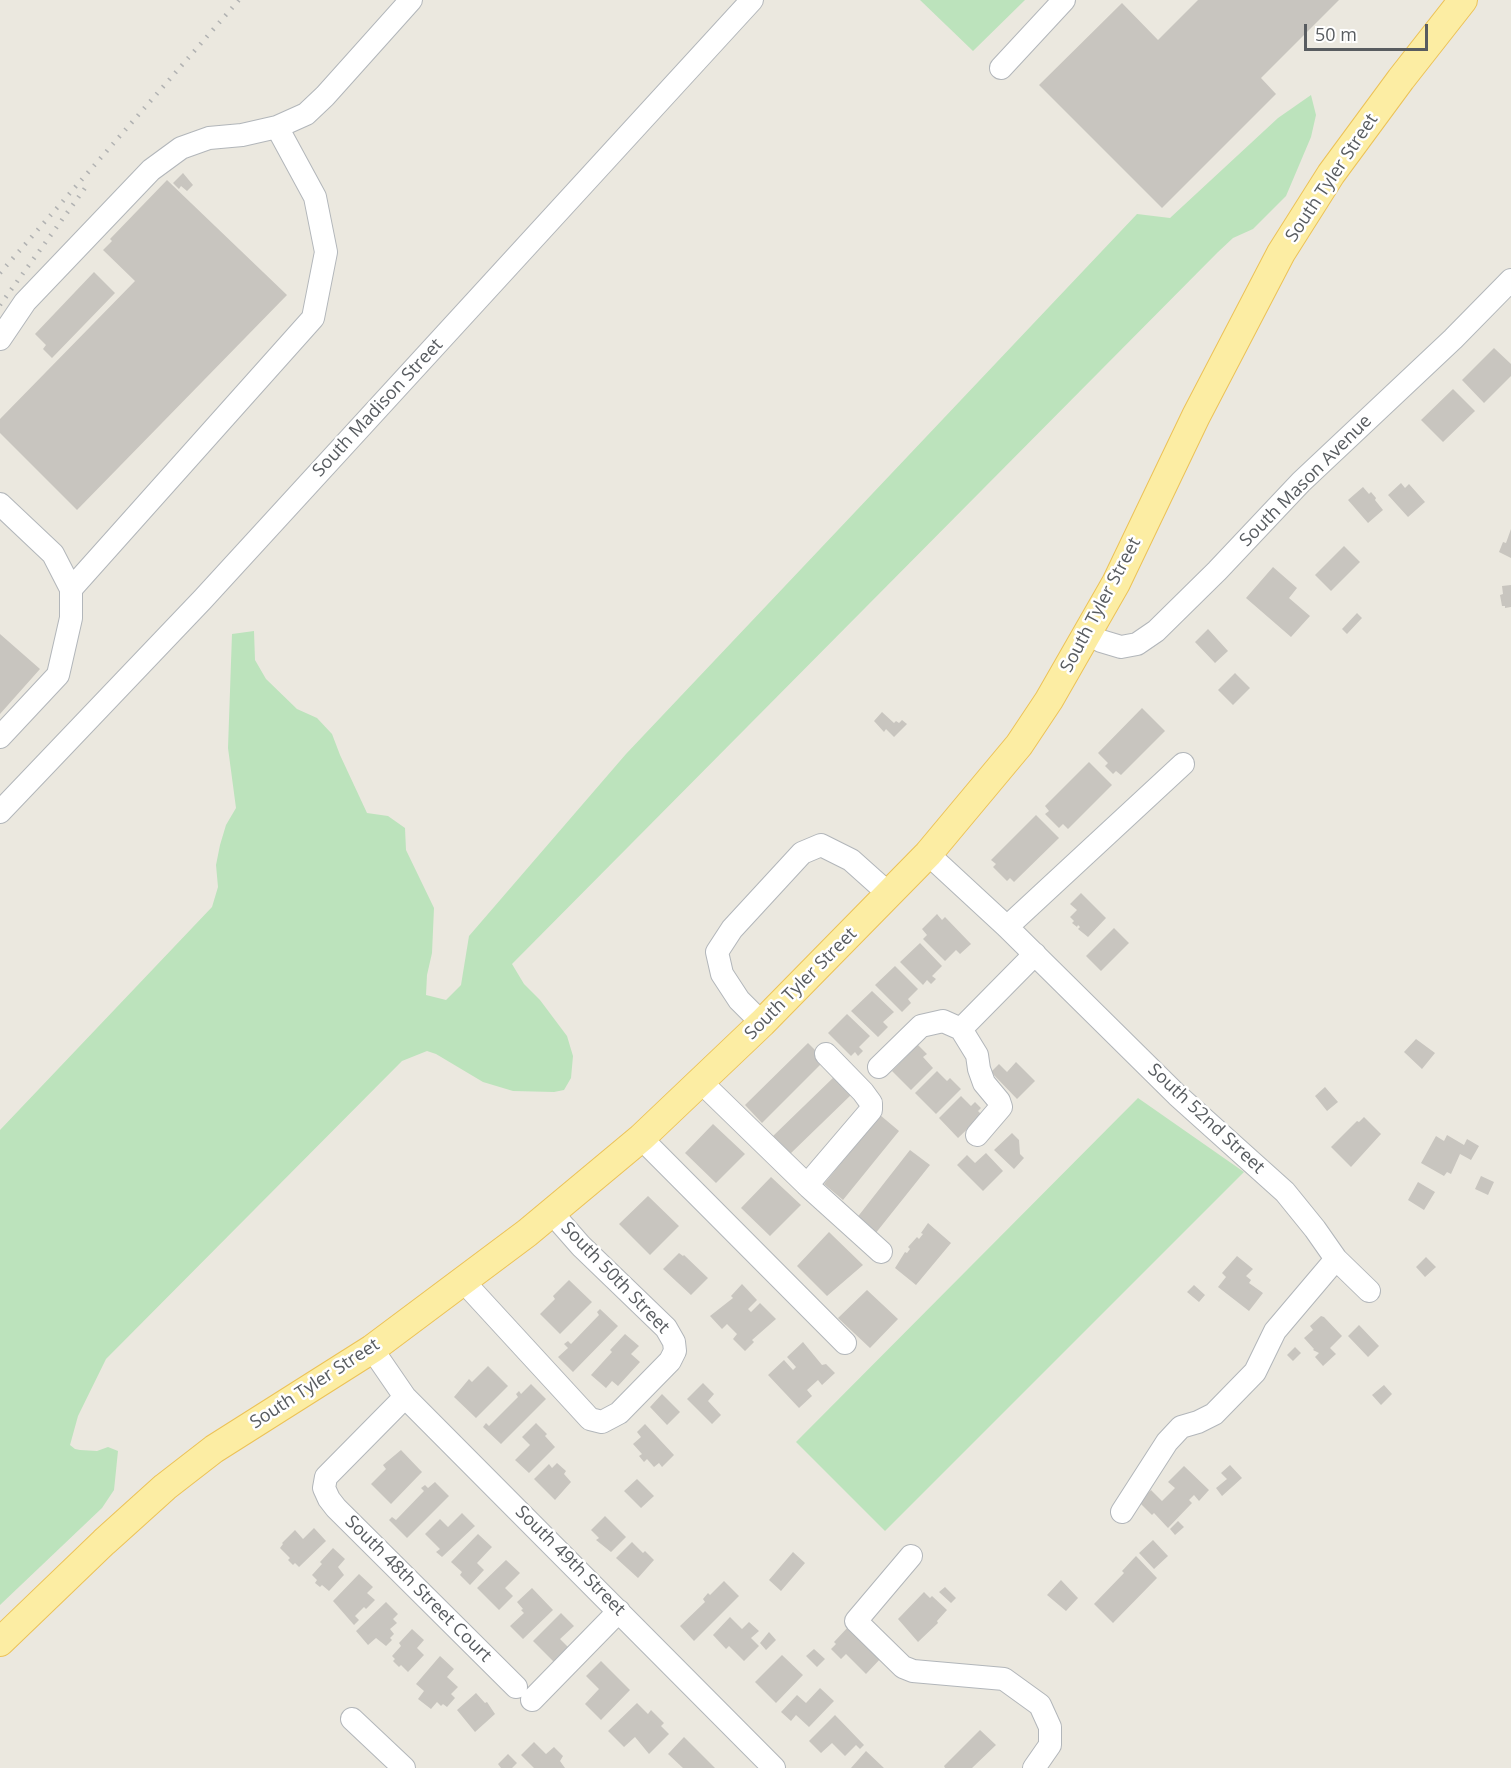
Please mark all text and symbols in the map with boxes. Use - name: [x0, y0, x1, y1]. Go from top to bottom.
- scale bar: [1307, 12, 1432, 50]
- text: 50 m: [1315, 22, 1357, 46]
- street label: South Tyler Street: [1281, 110, 1383, 246]
- street label: South Madison Street: [308, 334, 448, 482]
- street label: South Mason Avenue: [1235, 410, 1377, 552]
- street label: South Tyler Street: [1056, 534, 1146, 676]
- street label: South Tyler Street: [740, 923, 862, 1045]
- street label: South 52nd Street: [1143, 1059, 1269, 1179]
- street label: South 50th Street: [556, 1218, 674, 1338]
- street label: South Tyler Street: [246, 1334, 384, 1434]
- street label: South 49th Street: [510, 1501, 630, 1621]
- street label: South 48th Street Court: [340, 1511, 496, 1667]

